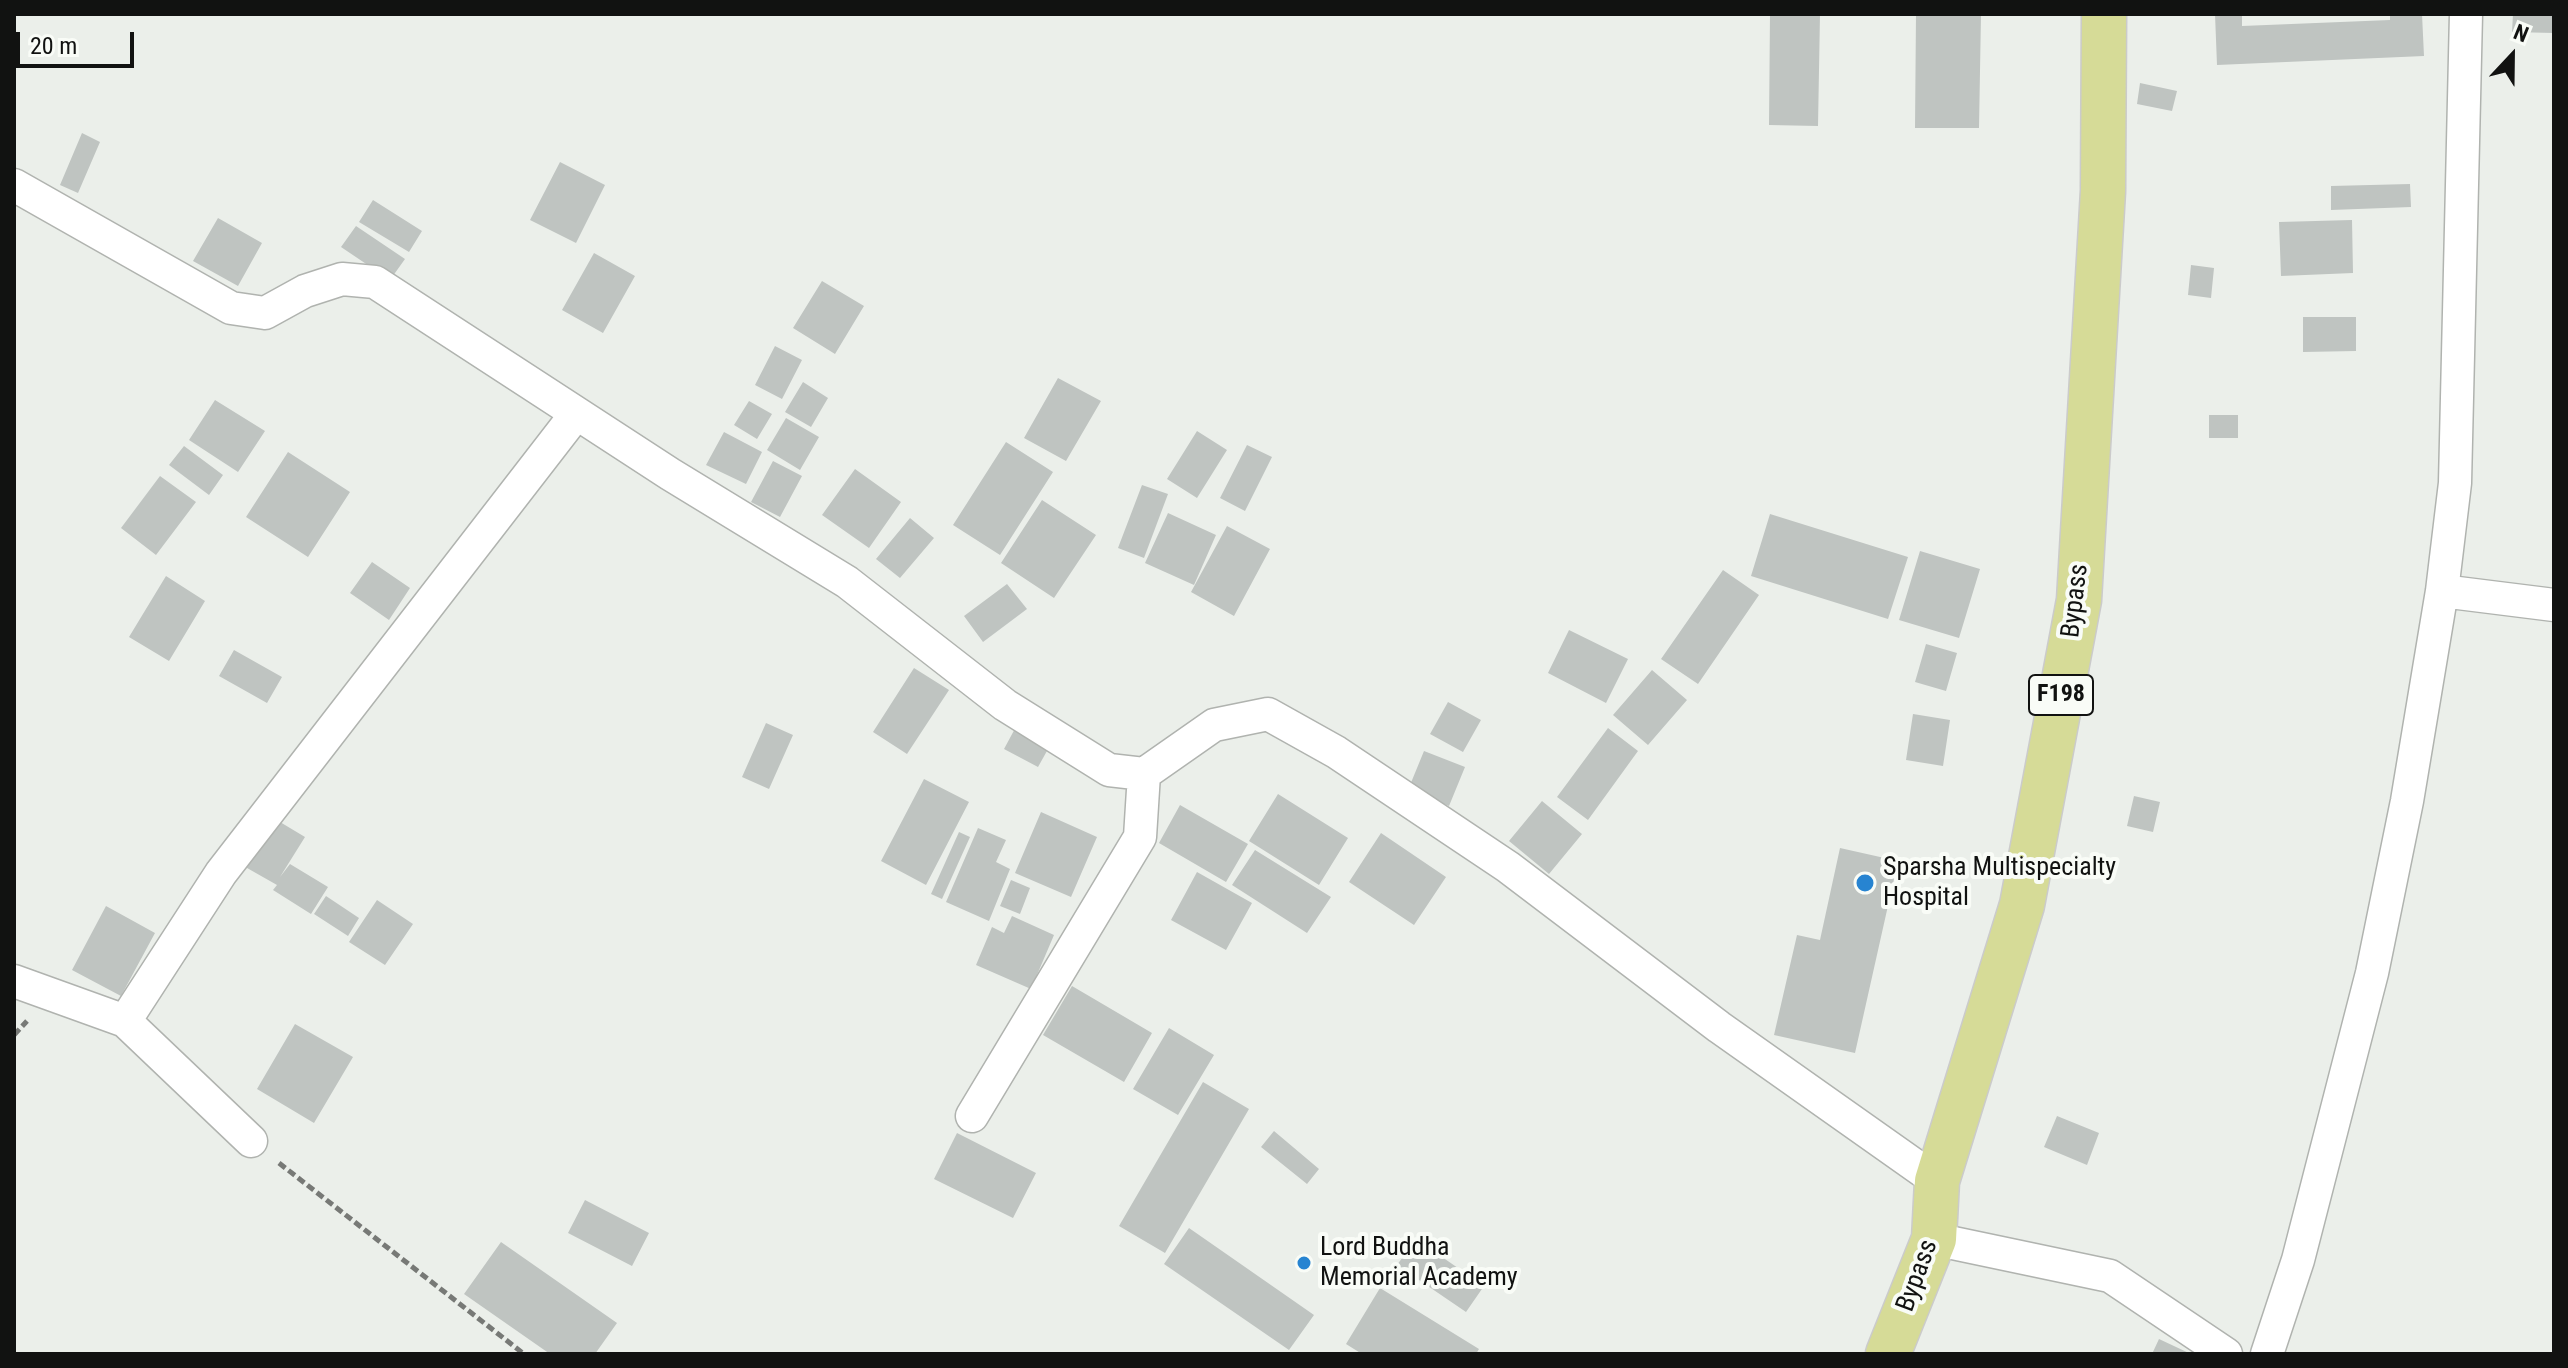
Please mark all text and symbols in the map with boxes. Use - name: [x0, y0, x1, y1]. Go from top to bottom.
- scale bar: [20, 16, 138, 66]
- north arrow: [2472, 16, 2552, 96]
- text: N: [2510, 19, 2532, 47]
- text: 20 m: [30, 32, 77, 60]
- street label: Bypass: [2056, 562, 2096, 640]
- road number: F198: [2029, 675, 2093, 715]
- place label: Sparsha Multispecialty Hospital: [1883, 852, 2116, 914]
- marker: Sparsha Multispecialty Hospital: [1854, 872, 1876, 894]
- place label: Lord Buddha Memorial Academy: [1320, 1232, 1518, 1294]
- street label: Bypass: [1891, 1236, 1945, 1316]
- marker: Lord Buddha Memorial Academy: [1295, 1254, 1313, 1272]

